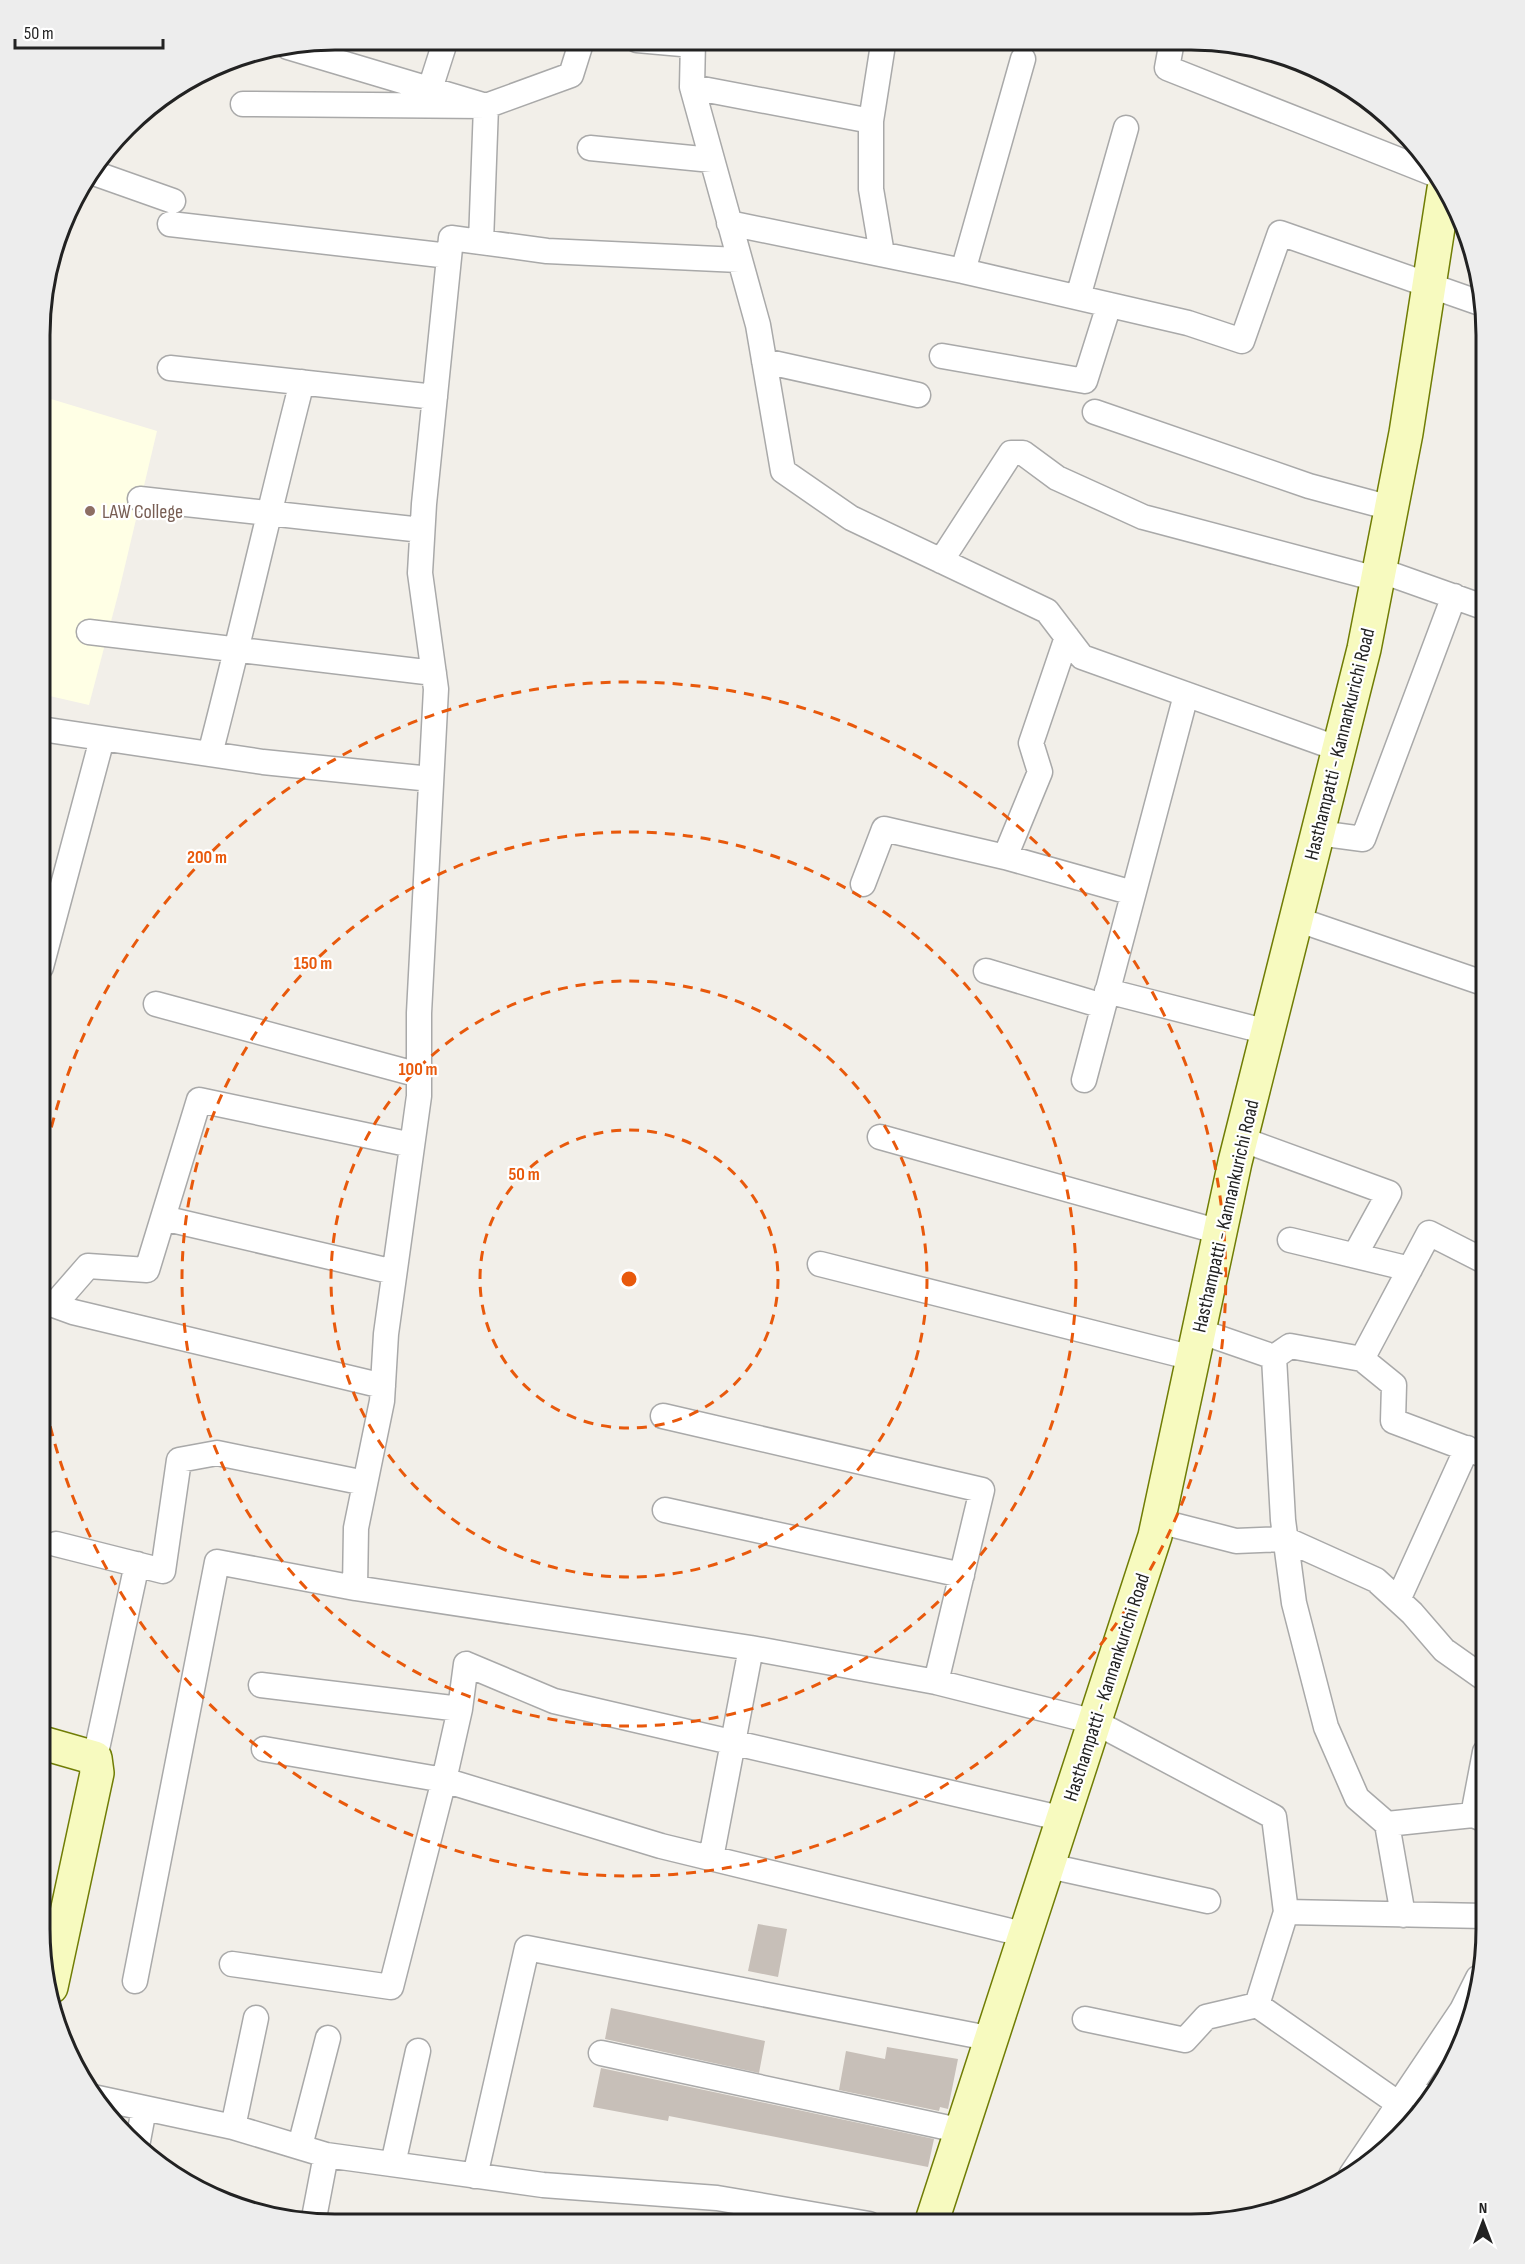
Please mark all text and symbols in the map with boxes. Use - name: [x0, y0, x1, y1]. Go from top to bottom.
- scale bar: [15, 12, 164, 50]
- text: 50 m: [24, 23, 54, 44]
- place label: LAW College: [102, 500, 183, 524]
- marker: LAW College: [83, 504, 97, 518]
- street label: Hasthampatti - Kannankurichi Road: [1300, 626, 1380, 863]
- text: 200 m: [187, 847, 227, 868]
- text: 150 m: [294, 953, 332, 974]
- text: 100 m: [399, 1059, 438, 1080]
- street label: Hasthampatti - Kannankurichi Road: [1188, 1098, 1264, 1335]
- text: 50 m: [508, 1164, 540, 1185]
- centre of rings: [619, 1269, 639, 1289]
- street label: Hasthampatti - Kannankurichi Road: [1059, 1570, 1155, 1804]
- north arrow: [1453, 2192, 1513, 2252]
- text: N: [1479, 2199, 1487, 2218]

